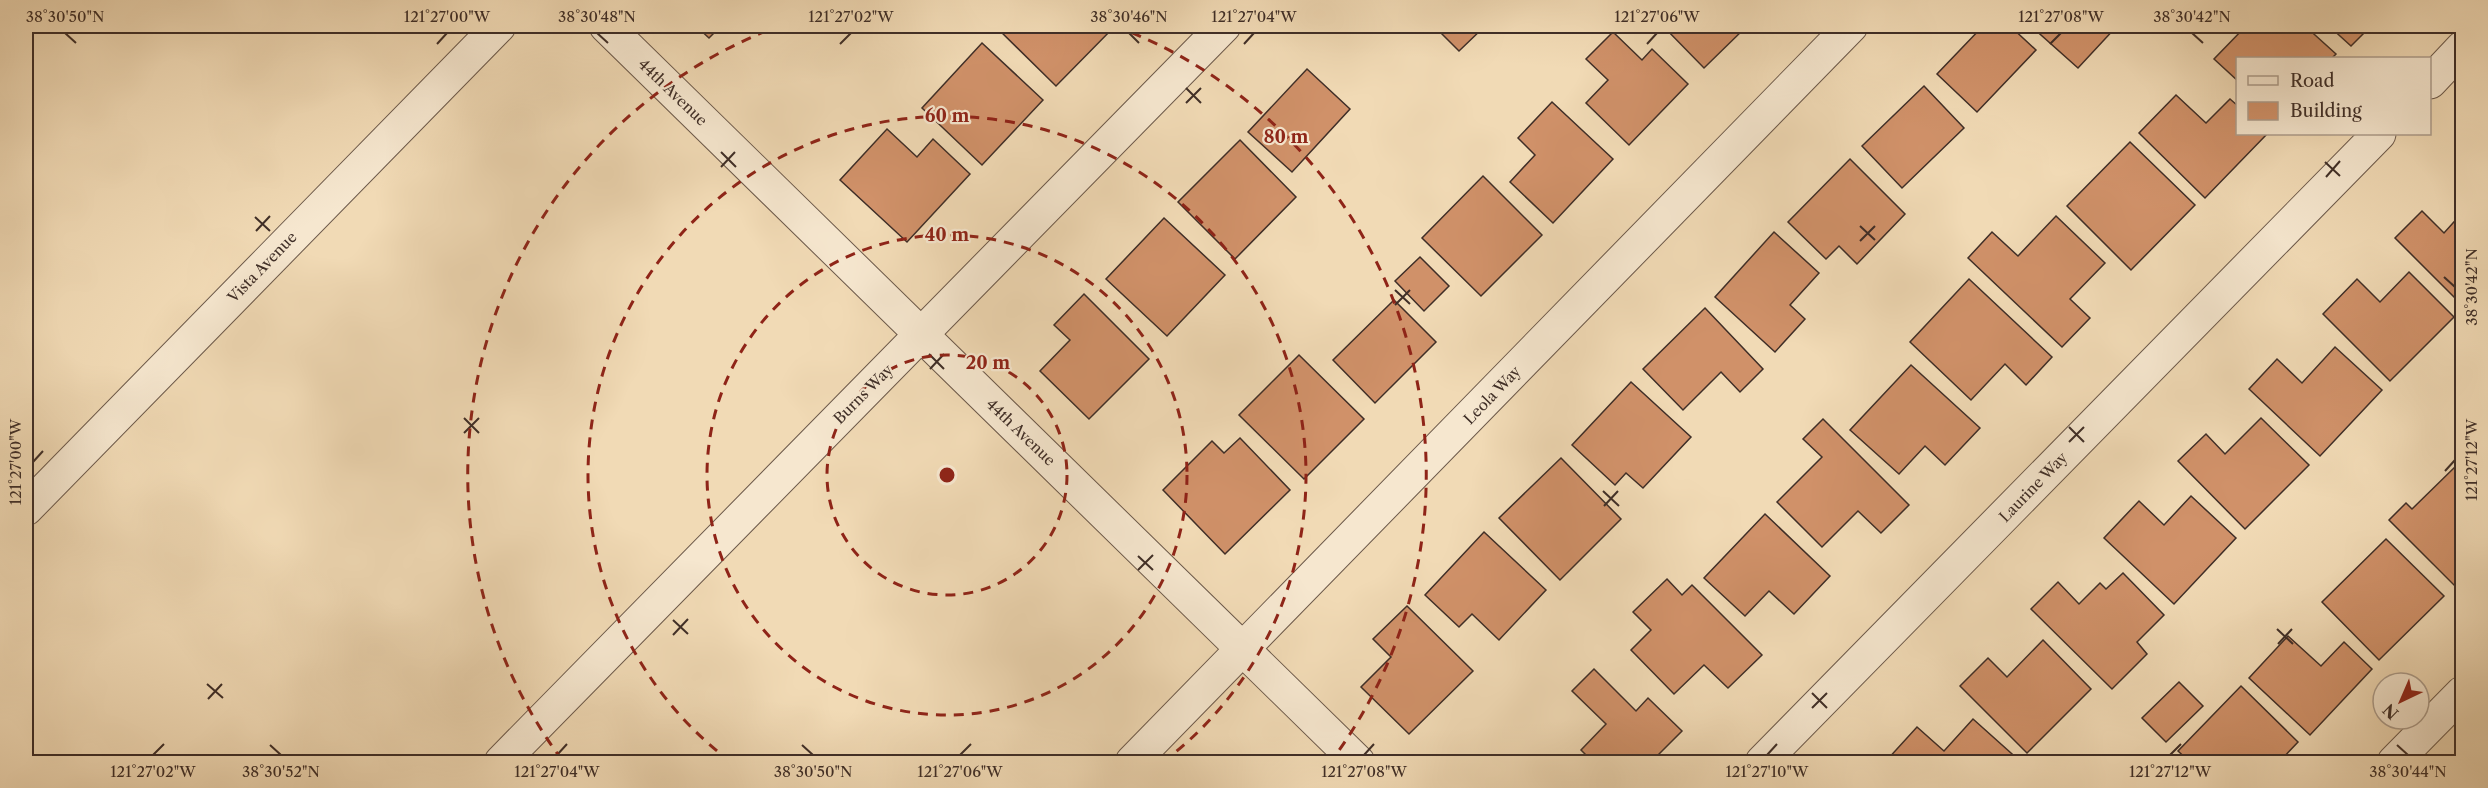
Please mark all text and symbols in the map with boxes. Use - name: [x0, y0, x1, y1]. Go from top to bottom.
- text: 38°30'50"N: [26, 7, 104, 26]
- text: 121°27'00"W: [404, 7, 491, 26]
- text: 38°30'48"N: [558, 7, 636, 26]
- text: 121°27'02"W: [808, 7, 894, 26]
- text: 38°30'46"N: [1090, 7, 1168, 26]
- text: 121°27'04"W: [1211, 7, 1297, 26]
- text: 121°27'06"W: [1614, 7, 1700, 26]
- text: 121°27'08"W: [2018, 7, 2104, 26]
- text: 38°30'42"N: [2153, 7, 2231, 26]
- street label: 44th Avenue: [634, 54, 712, 130]
- legend: [2236, 57, 2431, 135]
- text: Road: [2290, 70, 2335, 92]
- text: Building: [2290, 100, 2362, 122]
- text: 60 m: [925, 105, 969, 127]
- text: 80 m: [1263, 126, 1309, 148]
- text: 40 m: [925, 224, 969, 246]
- street label: Vista Avenue: [223, 227, 301, 307]
- text: 38°30'42"N: [2462, 248, 2481, 326]
- text: 20 m: [966, 352, 1010, 374]
- street label: Burns Way: [829, 360, 897, 428]
- street label: Leola Way: [1459, 361, 1525, 428]
- street label: 44th Avenue: [982, 394, 1060, 470]
- text: 121°27'00"W: [6, 418, 25, 505]
- text: 121°27'12"W: [2462, 418, 2481, 501]
- street label: Laurine Way: [1995, 448, 2072, 526]
- centre of rings: [937, 465, 957, 485]
- north arrow: [2371, 671, 2431, 731]
- text: N: [2379, 700, 2403, 724]
- text: 121°27'02"W: [110, 762, 196, 781]
- text: 38°30'52"N: [242, 762, 320, 781]
- text: 121°27'04"W: [514, 762, 600, 781]
- text: 38°30'50"N: [774, 762, 852, 781]
- text: 121°27'06"W: [917, 762, 1003, 781]
- text: 121°27'08"W: [1321, 762, 1407, 781]
- text: 121°27'10"W: [1725, 762, 1809, 781]
- text: 121°27'12"W: [2129, 762, 2212, 781]
- text: 38°30'44"N: [2369, 762, 2447, 781]

